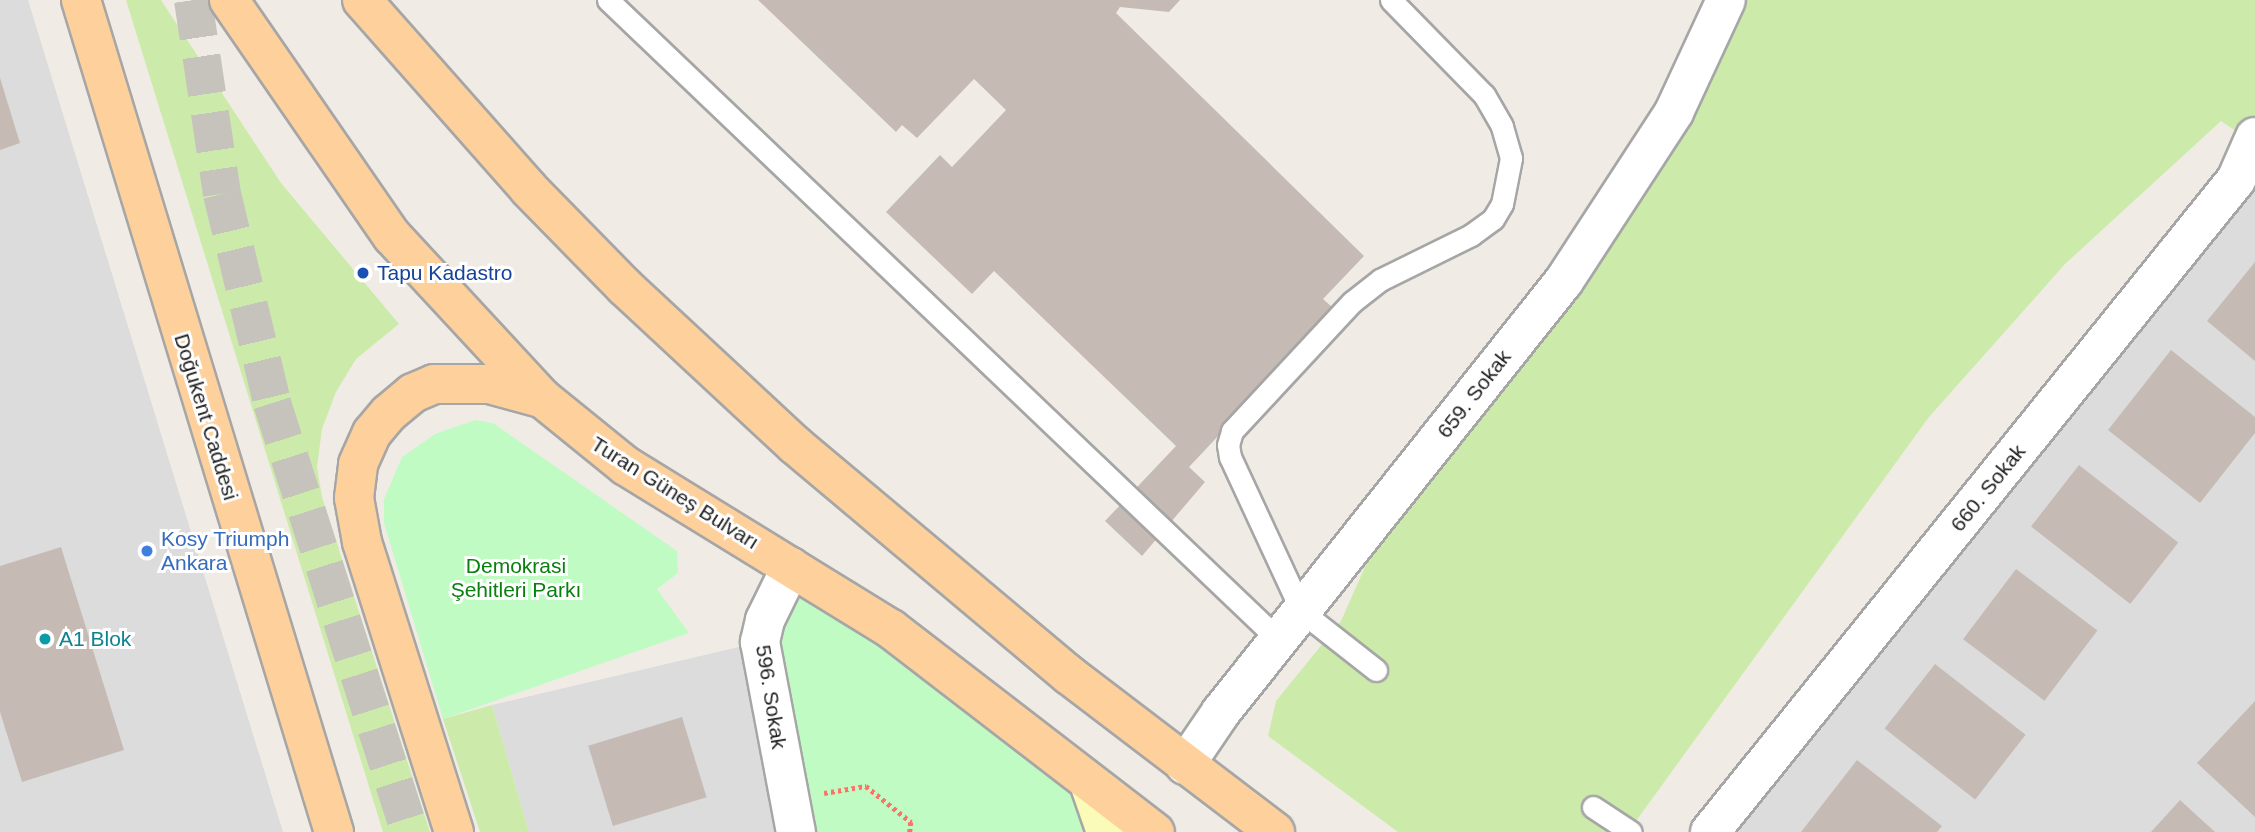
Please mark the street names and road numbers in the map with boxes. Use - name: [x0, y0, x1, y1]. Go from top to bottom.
- street label: Doğukent Caddesi: [169, 331, 243, 503]
- street label: 659. Sokak: [1432, 345, 1516, 443]
- street label: Turan Güneş Bulvarı: [586, 431, 764, 555]
- street label: 660. Sokak: [1945, 439, 2031, 537]
- street label: 596. Sokak: [750, 643, 792, 751]

